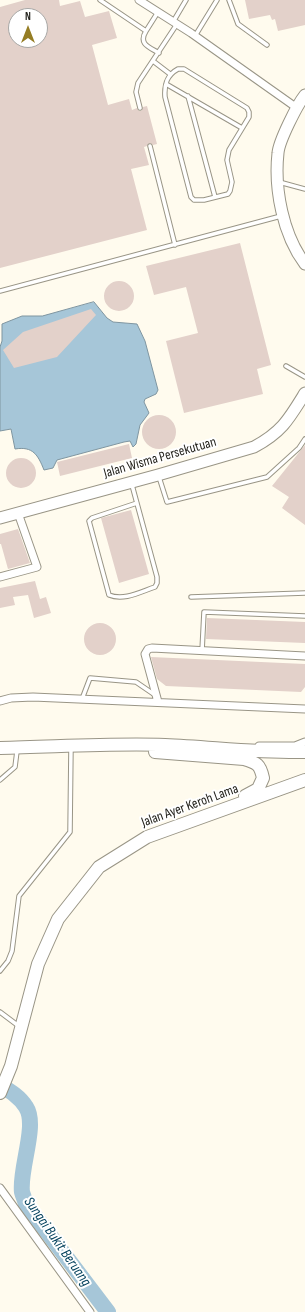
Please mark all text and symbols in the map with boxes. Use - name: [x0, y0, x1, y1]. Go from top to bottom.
- north arrow: [8, 8, 48, 48]
- text: N: [25, 10, 31, 23]
- street label: Jalan Wisma Persekutuan: [102, 434, 218, 482]
- street label: Jalan Ayer Keroh Lama: [139, 781, 241, 831]
- water label: Sungai Bukit Beruang: [20, 1194, 94, 1290]

